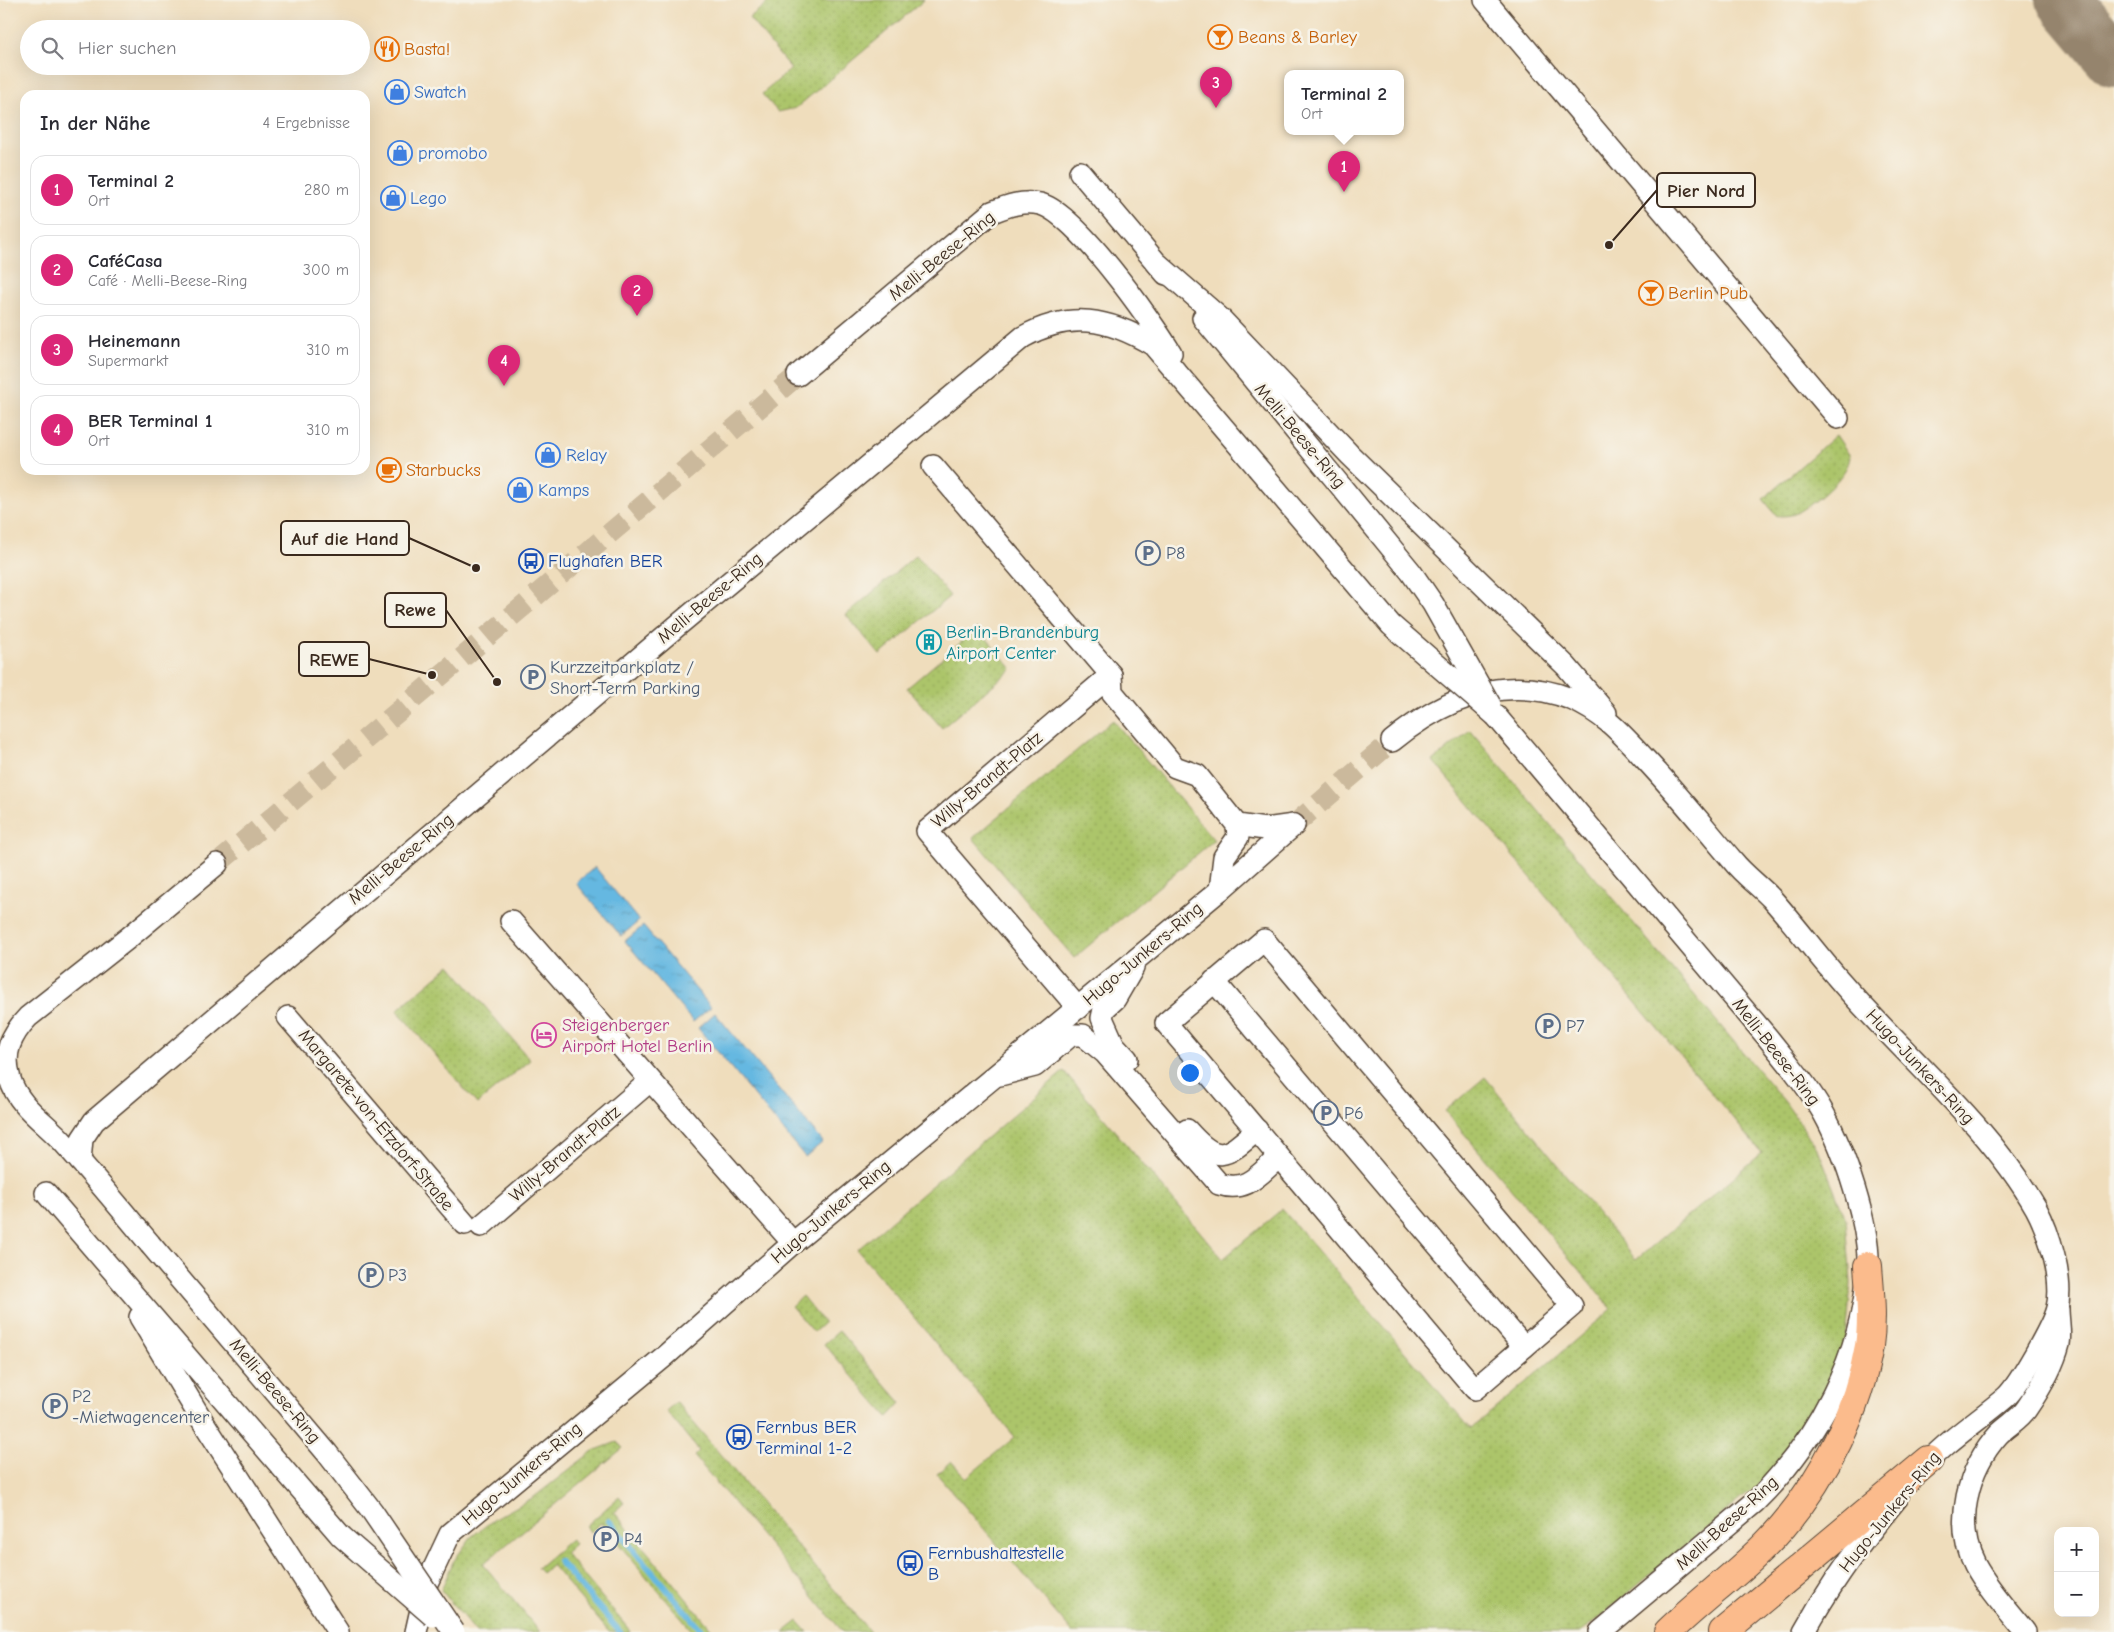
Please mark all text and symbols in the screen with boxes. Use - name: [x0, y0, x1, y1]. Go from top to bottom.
- search box: [20, 20, 370, 75]
- bar icon: Beans & Barley: [1207, 24, 1233, 50]
- place label: Beans & Barley: [1238, 27, 1358, 48]
- icon: search: [38, 34, 66, 62]
- restaurant icon: Basta!: [374, 36, 400, 62]
- text: Hier suchen: [78, 37, 176, 59]
- place label: Basta!: [404, 39, 450, 60]
- pin: 3: [1200, 67, 1232, 108]
- popup: [1284, 70, 1404, 135]
- shop icon: Swatch: [384, 79, 410, 105]
- place label: Swatch: [414, 82, 467, 103]
- text: Terminal 2: [1301, 83, 1387, 105]
- text: Ort: [1301, 105, 1322, 123]
- text: In der Nähe: [40, 111, 150, 135]
- text: 4 Ergebnisse: [263, 114, 350, 132]
- shop icon: promobo: [387, 140, 413, 166]
- place label: promobo: [418, 143, 487, 164]
- pin: 1: [1328, 151, 1360, 192]
- text: Terminal 2: [88, 170, 174, 192]
- callout: Pier Nord: [1657, 173, 1755, 207]
- text: Pier Nord: [1667, 180, 1745, 202]
- text: 1: [54, 181, 60, 199]
- text: 280 m: [304, 181, 349, 199]
- shop icon: Lego: [380, 185, 406, 211]
- place label: Lego: [410, 188, 447, 209]
- text: Ort: [88, 192, 109, 210]
- street label: Melli-Beese-Ring: [885, 207, 999, 305]
- text: CaféCasa: [88, 250, 163, 272]
- text: 2: [53, 261, 61, 279]
- text: 300 m: [303, 261, 349, 279]
- text: Café · Melli-Beese-Ring: [88, 272, 248, 290]
- pin: 2: [621, 275, 653, 316]
- bar icon: Berlin Pub: [1638, 280, 1664, 306]
- place label: Berlin Pub: [1668, 283, 1748, 304]
- text: Heinemann: [88, 330, 181, 352]
- text: 3: [53, 341, 61, 359]
- text: 310 m: [306, 341, 349, 359]
- pin: 4: [488, 345, 520, 386]
- text: Supermarkt: [88, 352, 168, 370]
- street label: Melli-Beese-Ring: [1250, 379, 1350, 493]
- text: BER Terminal 1: [88, 410, 213, 432]
- text: 4: [53, 421, 61, 439]
- text: 310 m: [306, 421, 349, 439]
- text: Ort: [88, 432, 109, 450]
- shop icon: Relay: [535, 442, 561, 468]
- place label: Relay: [566, 445, 608, 466]
- cafe icon: Starbucks: [376, 457, 402, 483]
- place label: Starbucks: [406, 460, 481, 481]
- shop icon: Kamps: [507, 477, 533, 503]
- place label: Kamps: [538, 480, 589, 501]
- callout: Auf die Hand: [281, 521, 409, 555]
- text: Auf die Hand: [291, 528, 399, 550]
- parking icon: P8: [1135, 540, 1161, 566]
- place label: P8: [1166, 543, 1185, 564]
- bus stop icon: Flughafen BER: [518, 548, 544, 574]
- street label: Melli-Beese-Ring: [653, 548, 767, 648]
- place label: Flughafen BER: [548, 551, 663, 572]
- callout: Rewe: [385, 593, 446, 627]
- text: Rewe: [394, 599, 436, 621]
- place label: Berlin-Brandenburg Airport Center: [946, 622, 1099, 664]
- building icon: Berlin-Brandenburg Airport Center: [916, 629, 942, 655]
- callout: REWE: [299, 642, 369, 676]
- text: REWE: [309, 649, 359, 671]
- place label: Kurzzeitparkplatz / Short-Term Parking: [550, 657, 701, 699]
- parking icon: Kurzzeitparkplatz / Short-Term Parking: [520, 664, 546, 690]
- street label: Willy-Brandt-Platz: [927, 727, 1047, 832]
- street label: Melli-Beese-Ring: [344, 809, 458, 909]
- street label: Hugo-Junkers-Ring: [1079, 898, 1207, 1010]
- street label: Melli-Beese-Ring: [1728, 994, 1824, 1110]
- street label: Hugo-Junkers-Ring: [1861, 1005, 1979, 1129]
- parking icon: P7: [1535, 1013, 1561, 1039]
- place label: Steigenberger Airport Hotel Berlin: [562, 1015, 712, 1057]
- place label: P7: [1566, 1016, 1585, 1037]
- hotel icon: Steigenberger Airport Hotel Berlin: [531, 1022, 557, 1048]
- street label: Margarete-von-Etzdorf-Straße: [294, 1025, 458, 1215]
- your location: [1177, 1060, 1203, 1086]
- parking icon: P6: [1313, 1100, 1339, 1126]
- street label: Willy-Brandt-Platz: [505, 1101, 625, 1206]
- place label: P6: [1344, 1103, 1364, 1124]
- street label: Hugo-Junkers-Ring: [767, 1156, 895, 1268]
- parking icon: P3: [358, 1262, 384, 1288]
- place label: P3: [388, 1265, 407, 1286]
- street label: Melli-Beese-Ring: [225, 1334, 325, 1448]
- place label: P2 -Mietwagencenter: [72, 1386, 210, 1428]
- parking icon: P2 -Mietwagencenter: [42, 1393, 68, 1419]
- place label: Fernbus BER Terminal 1-2: [756, 1417, 857, 1459]
- street label: Hugo-Junkers-Ring: [458, 1418, 586, 1530]
- bus stop icon: Fernbus BER Terminal 1-2: [726, 1424, 752, 1450]
- street label: Hugo-Junkers-Ring: [1835, 1447, 1945, 1577]
- street label: Melli-Beese-Ring: [1671, 1472, 1783, 1574]
- parking icon: P4: [593, 1526, 619, 1552]
- map controls: [2054, 1527, 2099, 1617]
- button: +: [2054, 1527, 2099, 1572]
- place label: P4: [624, 1529, 643, 1550]
- place label: Fernbushaltestelle B: [928, 1543, 1064, 1585]
- bus stop icon: Fernbushaltestelle B: [897, 1550, 923, 1576]
- button: −: [2054, 1572, 2099, 1617]

